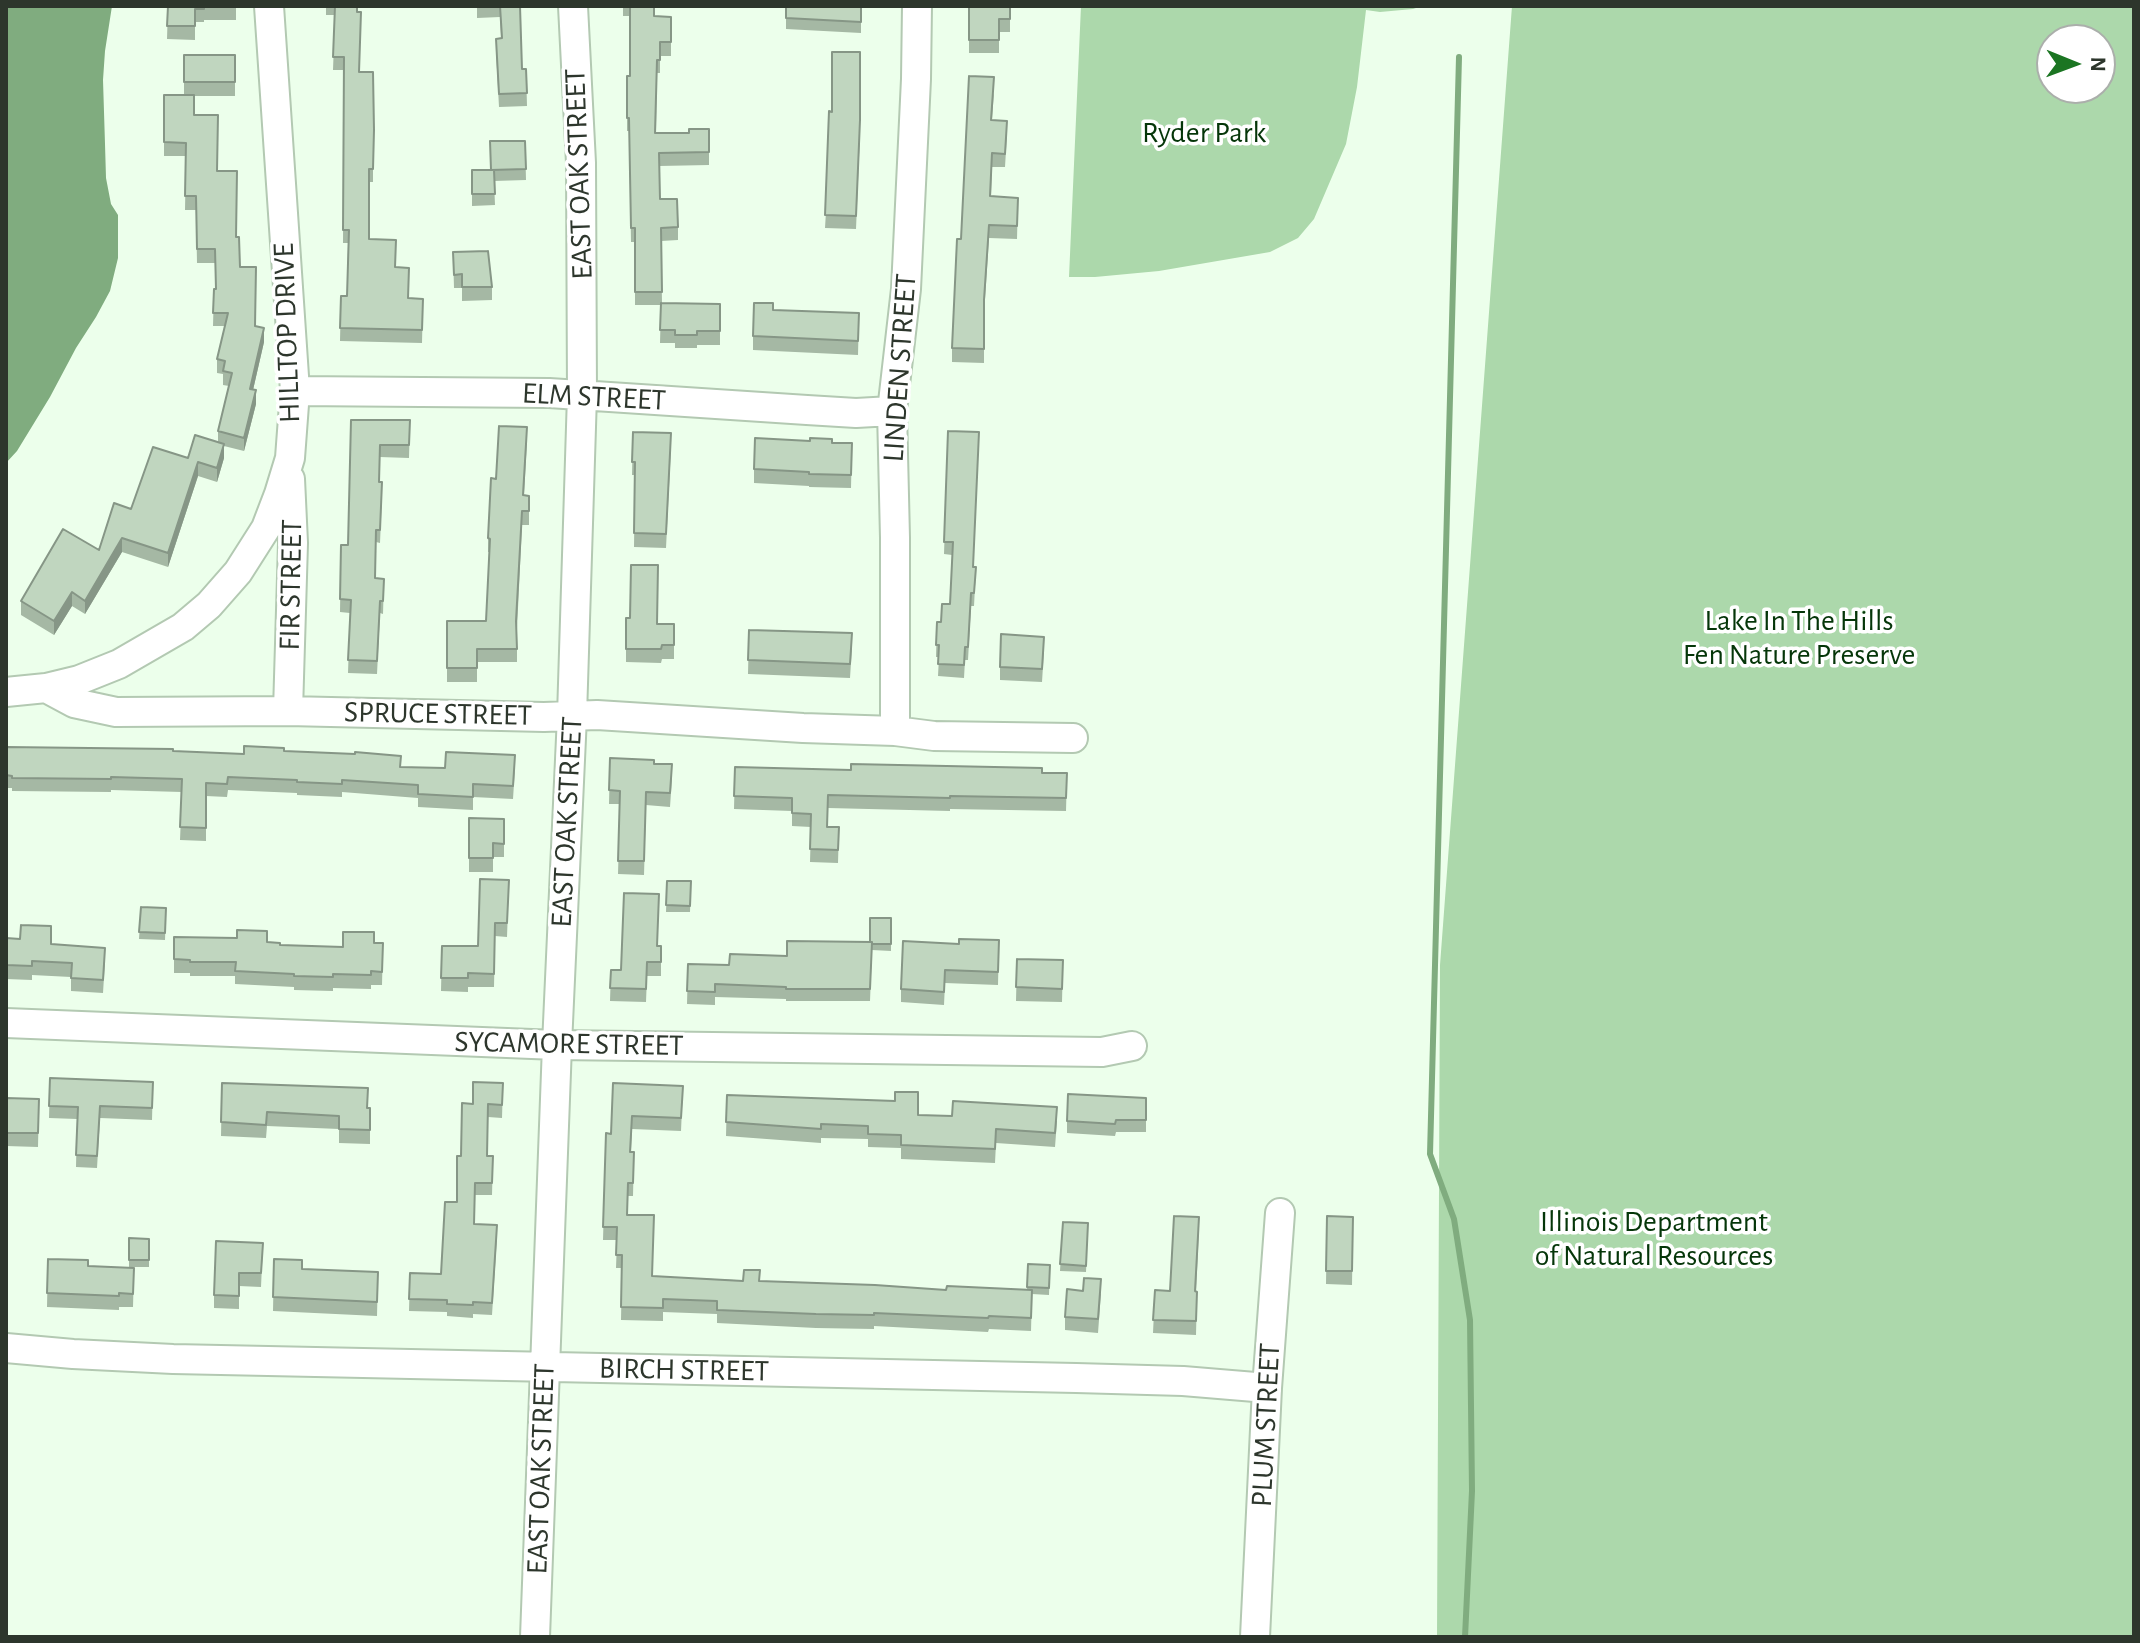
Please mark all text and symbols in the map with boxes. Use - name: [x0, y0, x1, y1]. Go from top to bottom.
- north arrow: [2036, 24, 2116, 104]
- text: N: [2087, 57, 2109, 72]
- street label: EAST OAK STREET: [557, 68, 601, 280]
- park label: Ryder Park: [1142, 115, 1266, 151]
- street label: HILLTOP DRIVE: [266, 242, 308, 424]
- street label: LINDEN STREET: [875, 273, 925, 463]
- street label: ELM STREET: [521, 375, 667, 419]
- street label: FIR STREET: [272, 519, 310, 651]
- park label: Lake In The Hills Fen Nature Preserve: [1683, 603, 1915, 674]
- street label: SPRUCE STREET: [344, 694, 532, 734]
- street label: EAST OAK STREET: [544, 716, 590, 928]
- street label: SYCAMORE STREET: [454, 1024, 684, 1064]
- park label: Illinois Department of Natural Resources: [1535, 1204, 1773, 1274]
- street label: PLUM STREET: [1244, 1342, 1288, 1508]
- street label: BIRCH STREET: [599, 1351, 769, 1389]
- street label: EAST OAK STREET: [519, 1363, 563, 1575]

